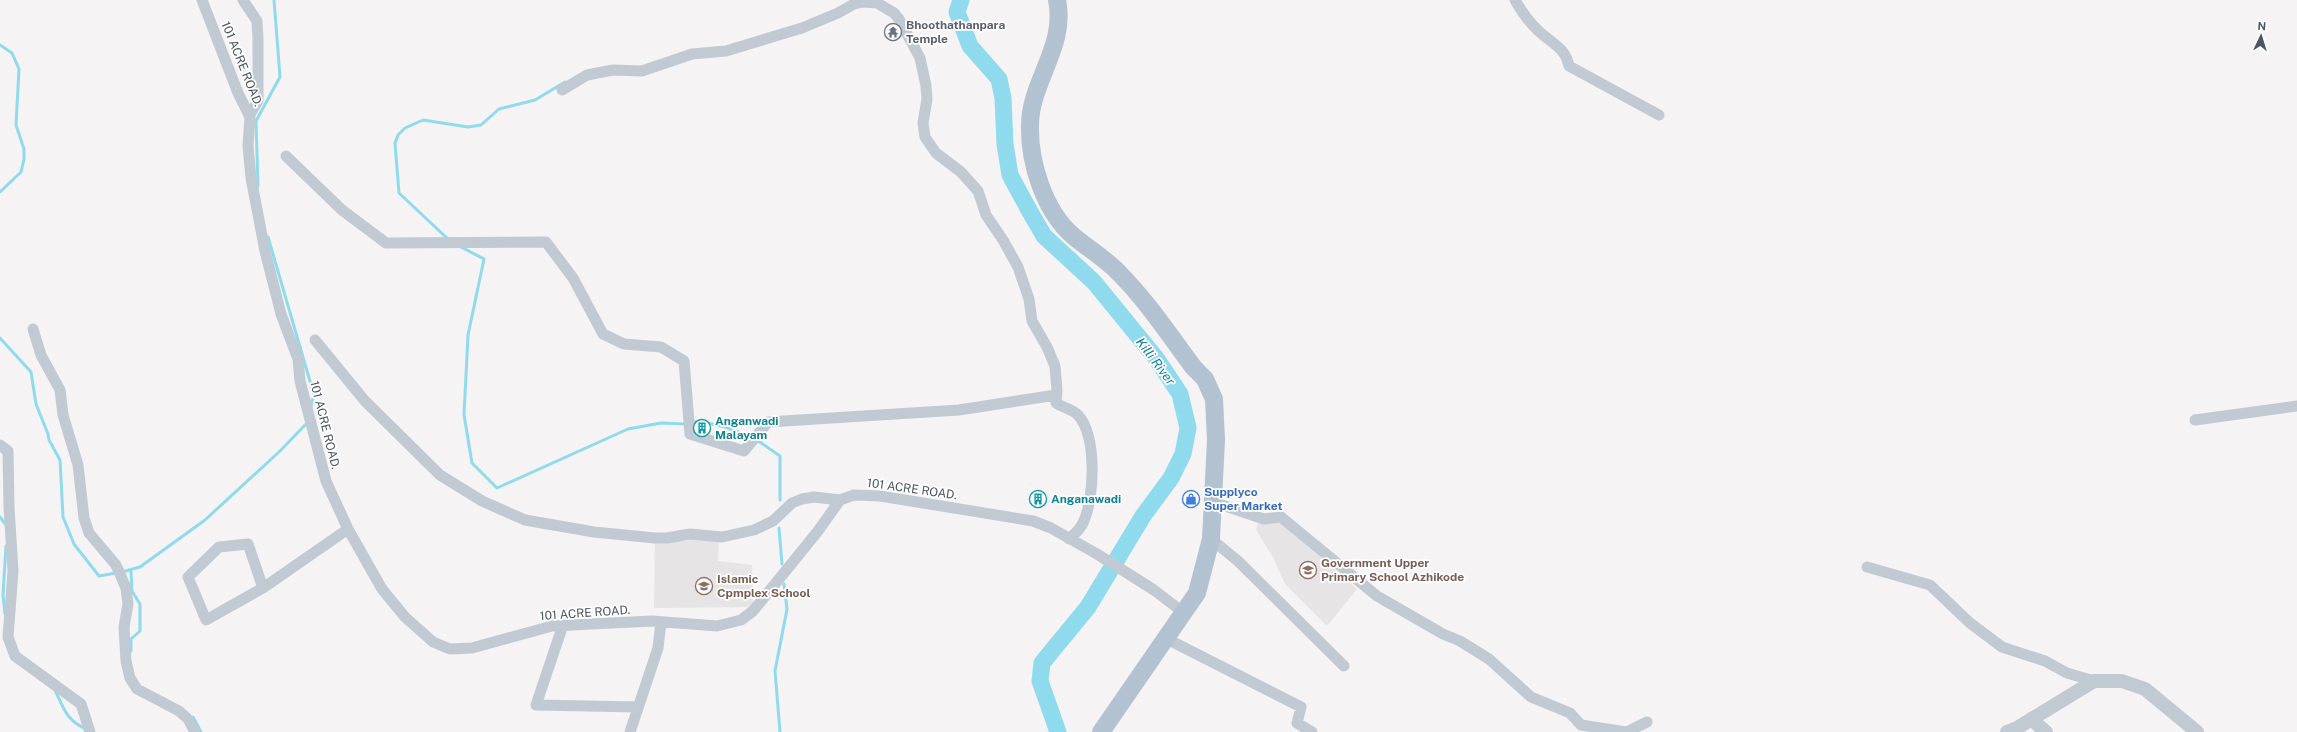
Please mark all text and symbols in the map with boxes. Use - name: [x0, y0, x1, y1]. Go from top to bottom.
- north arrow: [2241, 16, 2281, 56]
- place label: Bhoothathanpara Temple: [906, 18, 1005, 46]
- street label: 101 ACRE ROAD.: [219, 19, 265, 109]
- text: N: [2257, 20, 2266, 32]
- temple icon: Bhoothathanpara Temple: [883, 22, 903, 42]
- water label: Killi River: [1133, 335, 1178, 388]
- street label: 101 ACRE ROAD.: [307, 379, 343, 471]
- place label: Anganwadi Malayam: [715, 414, 778, 442]
- building icon: Anganwadi Malayam: [692, 418, 712, 438]
- street label: 101 ACRE ROAD.: [866, 476, 958, 502]
- place label: Supplyco Super Market: [1204, 485, 1282, 513]
- building icon: Anganawadi: [1028, 489, 1048, 509]
- shop icon: Supplyco Super Market: [1181, 489, 1201, 509]
- place label: Anganawadi: [1051, 492, 1121, 506]
- place label: Government Upper Primary School Azhikode: [1321, 556, 1464, 584]
- school or university icon: Government Upper Primary School Azhikode: [1298, 560, 1318, 580]
- place label: Islamic Cpmplex School: [717, 572, 810, 600]
- school or university icon: Islamic Cpmplex School: [694, 576, 714, 596]
- street label: 101 ACRE ROAD.: [539, 603, 631, 623]

